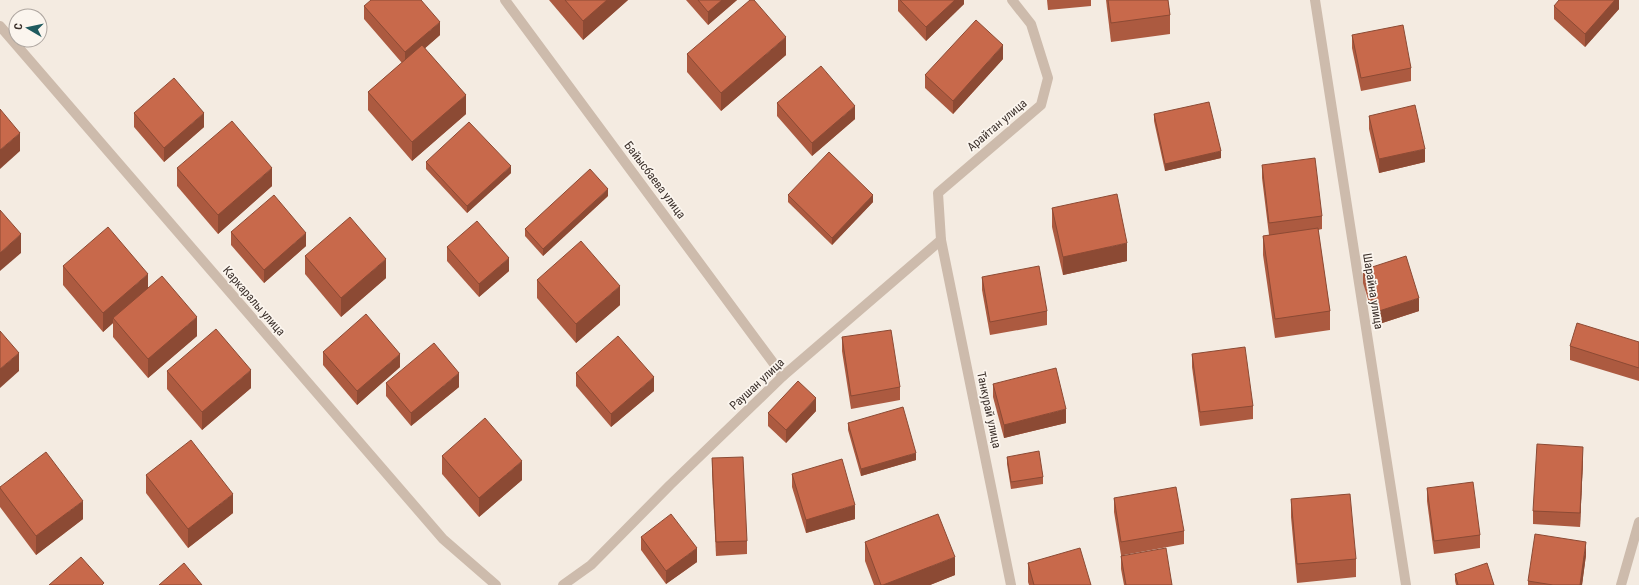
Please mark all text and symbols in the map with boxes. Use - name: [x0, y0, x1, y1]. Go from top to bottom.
- north arrow: [8, 8, 48, 48]
- text: С: [12, 22, 26, 31]
- street label: Арайтан улица: [964, 96, 1030, 154]
- street label: Байысбаева улица: [621, 139, 689, 222]
- street label: Шарайна улица: [1360, 252, 1386, 330]
- street label: Каркаралы улица: [220, 263, 288, 339]
- street label: Раушан улица: [727, 355, 787, 413]
- street label: Танкурай улица: [974, 371, 1004, 450]

